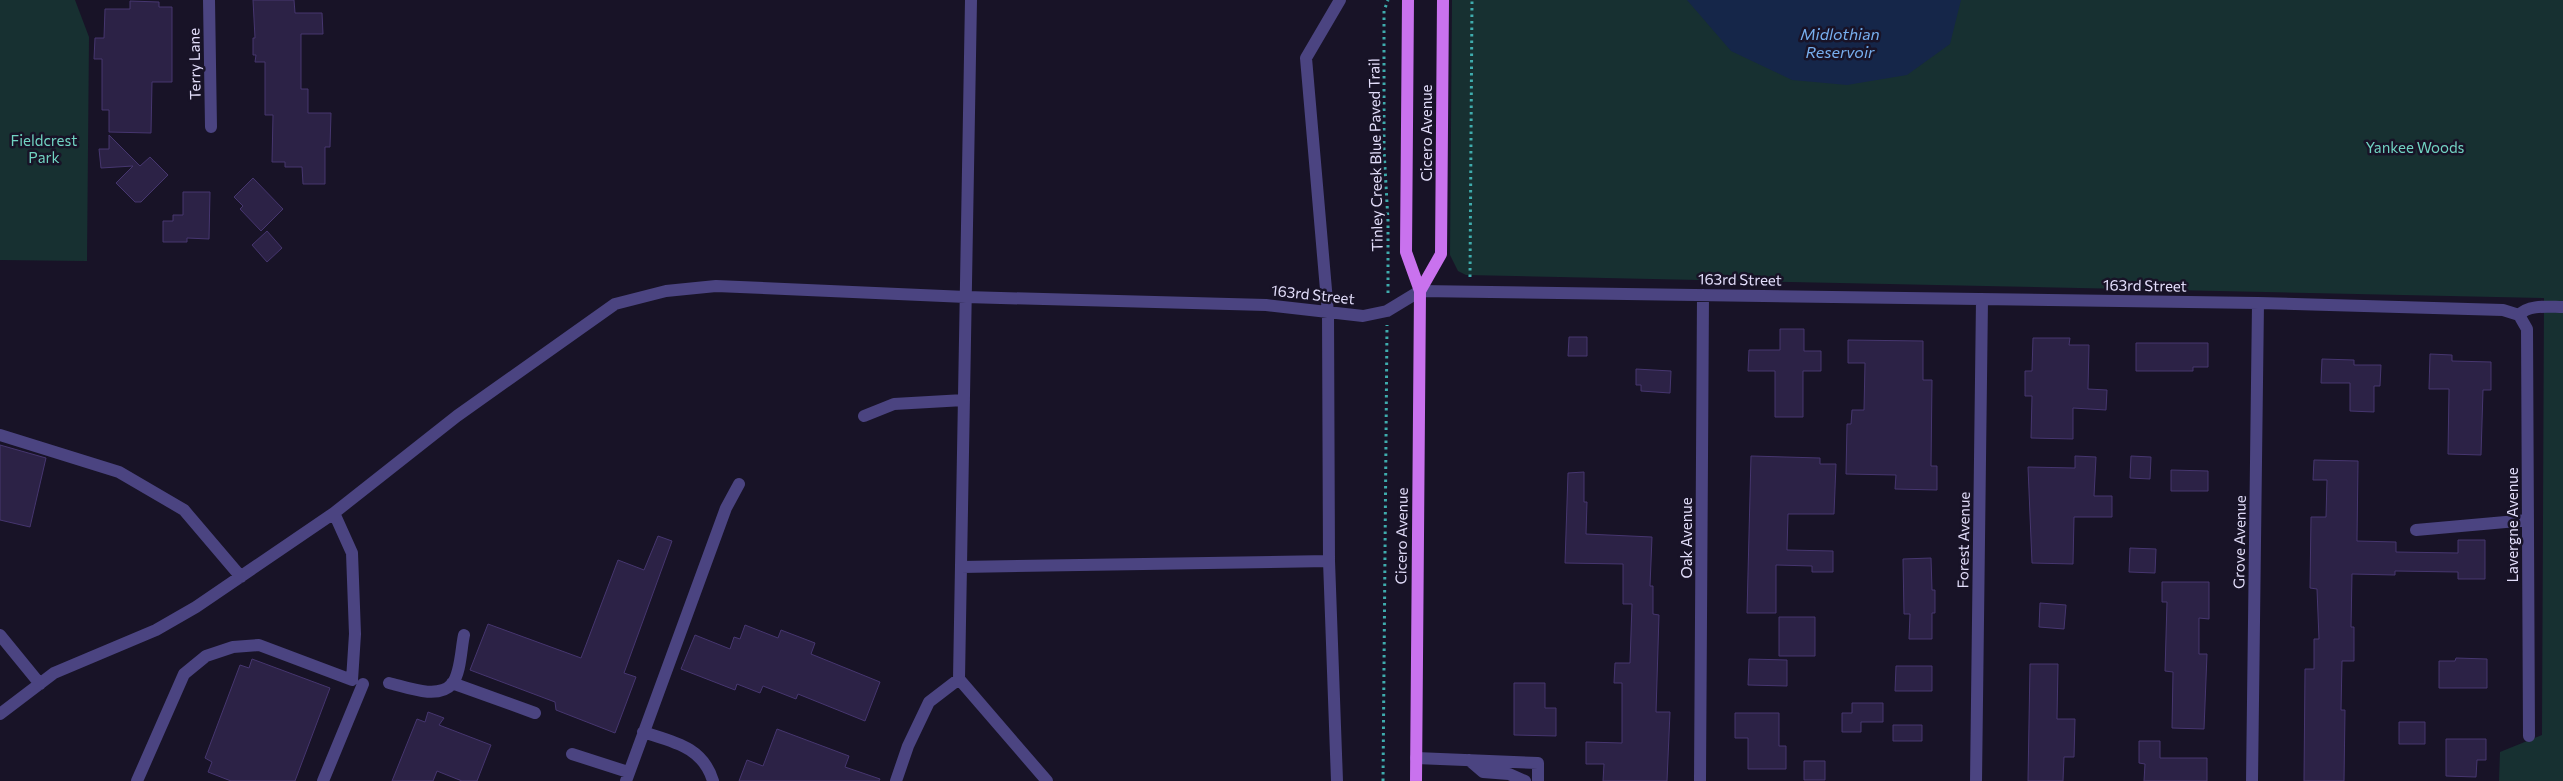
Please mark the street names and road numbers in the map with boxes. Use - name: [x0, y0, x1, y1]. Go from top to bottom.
- street label: Terry Lane: [184, 28, 204, 100]
- street label: Tinley Creek Blue Paved Trail: [1364, 58, 1386, 252]
- street label: Cicero Avenue: [1417, 84, 1435, 182]
- street label: 163rd Street: [1698, 269, 1782, 289]
- street label: 163rd Street: [2103, 275, 2187, 295]
- street label: 163rd Street: [1270, 281, 1356, 307]
- street label: Lavergne Avenue: [2503, 467, 2521, 583]
- street label: Cicero Avenue: [1391, 487, 1411, 585]
- street label: Forest Avenue: [1953, 491, 1973, 589]
- street label: Grove Avenue: [2229, 495, 2249, 589]
- street label: Oak Avenue: [1677, 497, 1695, 579]

